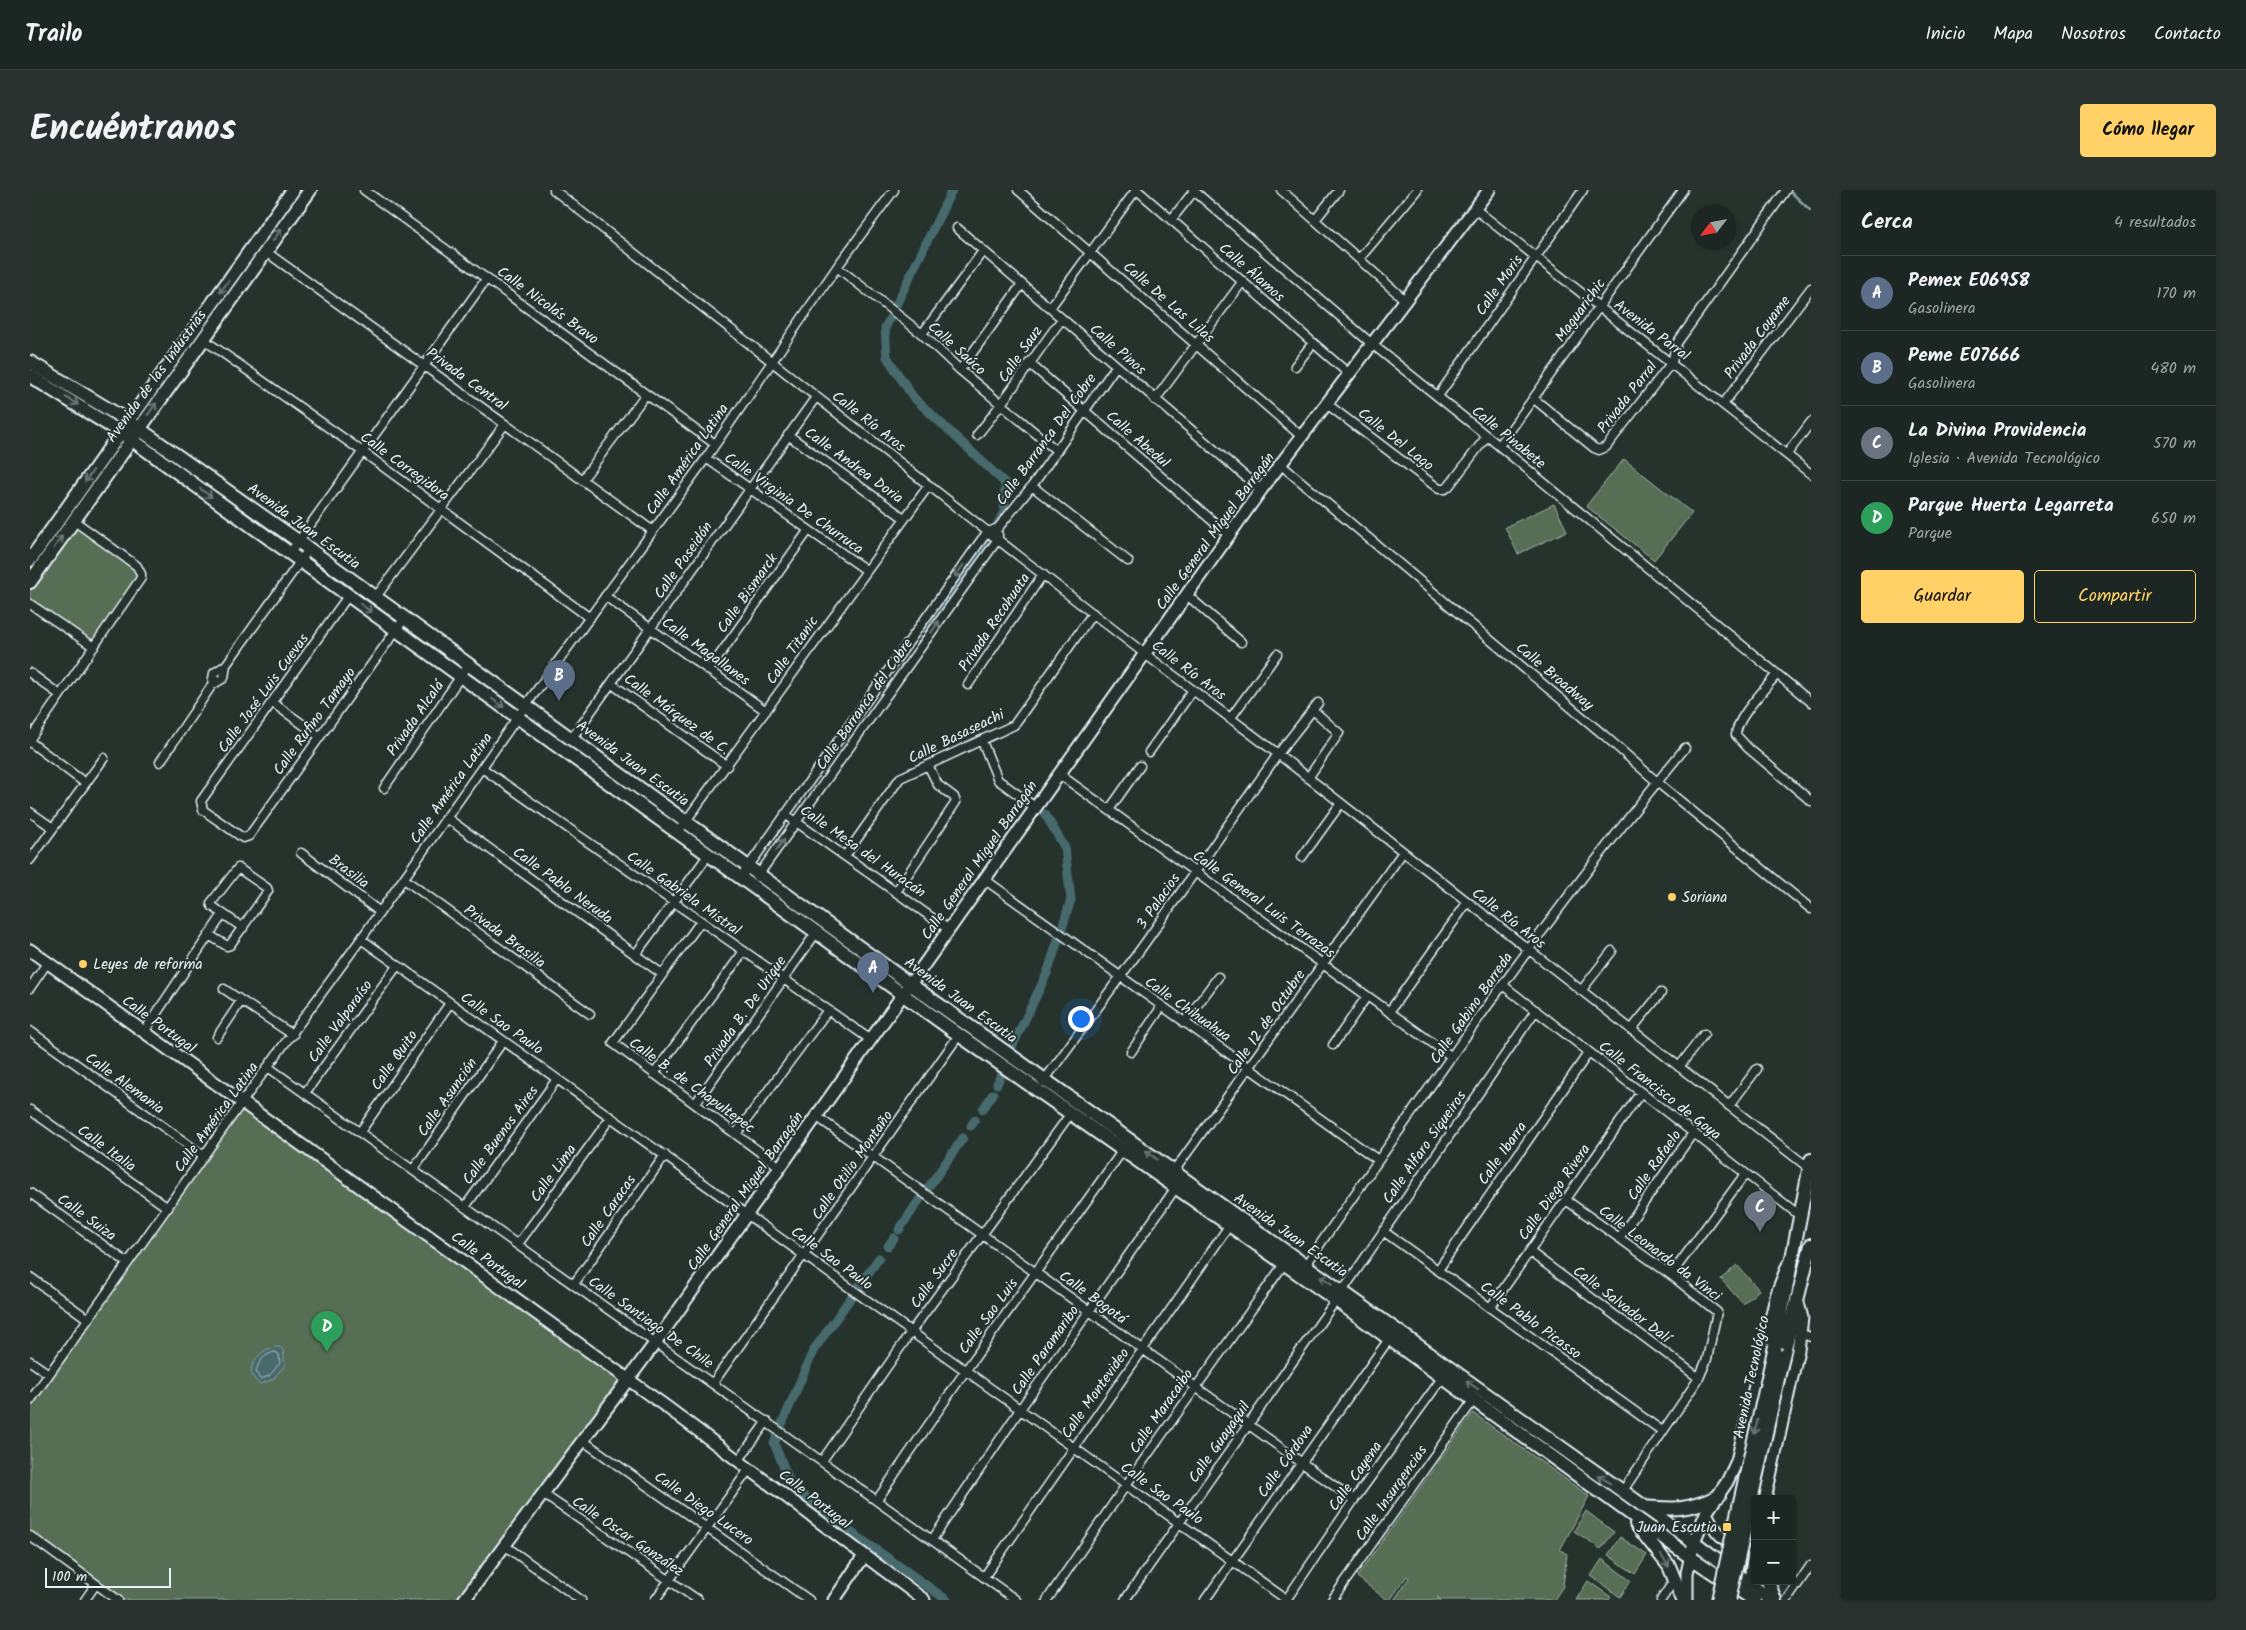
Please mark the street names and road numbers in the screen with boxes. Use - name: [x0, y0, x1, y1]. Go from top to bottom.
- street label: Calle Álamos: [1213, 237, 1290, 309]
- street label: Calle Moris: [1470, 250, 1530, 321]
- street label: Calle De Las Lilas: [1117, 256, 1220, 350]
- street label: Calle Nicolás Bravo: [491, 260, 604, 351]
- street label: Maguarichic: [1549, 273, 1612, 347]
- street label: Privada Coyame: [1718, 291, 1797, 384]
- street label: Avenida Parral: [1608, 294, 1695, 368]
- street label: Avenida de las Industrias: [100, 305, 214, 448]
- street label: Calle Saúco: [922, 316, 991, 382]
- street label: Calle Pinos: [1083, 318, 1152, 382]
- street label: Calle Sauz: [992, 321, 1050, 388]
- street label: Privada Central: [421, 342, 512, 418]
- street label: Privada Parral: [1592, 356, 1664, 439]
- street label: Calle Barranca Del Cobre: [990, 368, 1103, 511]
- street label: Calle Río Aros: [826, 385, 911, 459]
- street label: Calle América Latina: [640, 399, 735, 520]
- street label: Calle Pinabete: [1466, 400, 1551, 476]
- street label: Calle Del Lago: [1352, 402, 1439, 478]
- street label: Calle Abedul: [1100, 405, 1175, 475]
- street label: Calle Andrea Doria: [799, 422, 908, 510]
- street label: Calle Corregidora: [355, 426, 454, 508]
- street label: Calle Virginia De Churruca: [719, 447, 868, 561]
- street label: Calle General Miguel Barragán: [1150, 448, 1281, 616]
- street label: Avenida Juan Escutia: [242, 477, 365, 576]
- street label: Calle Poseidón: [648, 517, 719, 604]
- street label: Calle Bismarck: [711, 548, 785, 639]
- street label: Privada Recohuata: [953, 568, 1037, 677]
- street label: Calle Magallanes: [656, 611, 755, 693]
- street label: Calle Titanic: [760, 611, 825, 690]
- street label: Calle José Luis Cuevas: [212, 628, 316, 758]
- street label: Calle Barranca del Cobre: [810, 633, 920, 776]
- street label: Calle Río Aros: [1146, 635, 1231, 707]
- street label: Calle Broadway: [1510, 637, 1600, 717]
- street label: Calle Rufino Tamayo: [267, 662, 362, 781]
- street label: Calle Márquez de C.: [618, 668, 735, 762]
- street label: Privada Alcalá: [381, 674, 452, 761]
- street label: Calle Basaseachi: [904, 703, 1010, 771]
- street label: Avenida Juan Escutia: [571, 714, 694, 813]
- street label: Calle América Latina: [404, 728, 499, 849]
- street label: Calle General Miguel Barragán: [915, 776, 1044, 945]
- street label: Calle Mesa del Huracán: [794, 799, 930, 904]
- street label: Calle Pablo Neruda: [507, 841, 618, 931]
- street label: Calle Gabriela Mistral: [621, 845, 746, 943]
- street label: Calle General Luis Terrazas: [1187, 845, 1340, 965]
- street label: Brasilia: [323, 848, 374, 895]
- street label: 3 Palacios: [1131, 868, 1187, 935]
- street label: Calle Río Aros: [1466, 882, 1551, 956]
- street label: Privada Brasilia: [458, 899, 550, 975]
- street label: Calle Gabino Barreda: [1424, 947, 1520, 1070]
- street label: Privada B. De Urique: [698, 951, 793, 1072]
- street label: Avenida Juan Escutia: [899, 951, 1022, 1050]
- street label: Calle 12 de Octubre: [1221, 965, 1312, 1080]
- street label: Calle Chihuahua: [1139, 971, 1236, 1049]
- street label: Calle Valparaíso: [302, 975, 379, 1068]
- street label: Calle Sao Paulo: [455, 986, 548, 1062]
- street label: Calle Portugal: [116, 990, 201, 1060]
- street label: Calle Quito: [365, 1025, 425, 1096]
- street label: Calle B. de Chapultepec: [623, 1032, 760, 1140]
- street label: Calle Francisco de Goya: [1593, 1035, 1726, 1147]
- street label: Calle Alemania: [80, 1047, 169, 1121]
- street label: Calle Asunción: [412, 1053, 484, 1142]
- street label: Calle América Latina: [168, 1057, 265, 1178]
- street label: Calle Buenos Aires: [457, 1080, 545, 1190]
- street label: Calle Alfaro Siqueiros: [1377, 1085, 1473, 1209]
- street label: Calle Otilio Montaño: [806, 1106, 900, 1225]
- street label: Calle General Miguel Barragán: [681, 1107, 810, 1276]
- street label: Calle Ibarra: [1472, 1117, 1533, 1190]
- street label: Calle Italia: [72, 1119, 141, 1178]
- street label: Calle Rafaelo: [1622, 1125, 1688, 1206]
- street label: Calle Lima: [524, 1139, 583, 1208]
- street label: Calle Diego Rivera: [1512, 1139, 1597, 1246]
- street label: Calle Caracas: [575, 1170, 643, 1253]
- street label: Avenida Juan Escutia: [1228, 1187, 1353, 1284]
- street label: Calle Suiza: [52, 1188, 121, 1248]
- street label: Calle Leonardo da Vinci: [1593, 1200, 1727, 1309]
- street label: Calle Sao Paulo: [785, 1221, 878, 1297]
- street label: Calle Portugal: [445, 1226, 530, 1296]
- street label: Calle Sucre: [905, 1243, 965, 1314]
- street label: Calle Salvador Dalí: [1567, 1260, 1677, 1351]
- street label: Calle Bogotá: [1053, 1265, 1133, 1332]
- street label: Calle Santiago De Chile: [583, 1270, 719, 1376]
- street label: Calle Sao Luis: [953, 1273, 1025, 1360]
- street label: Calle Pablo Picasso: [1475, 1276, 1586, 1366]
- street label: Calle Paramaribo: [1006, 1300, 1086, 1401]
- street label: Avenida Tecnológico: [1727, 1313, 1777, 1441]
- street label: Calle Montevideo: [1056, 1343, 1136, 1444]
- street label: Calle Maracaibo: [1124, 1364, 1200, 1459]
- street label: Calle Guayaquil: [1183, 1396, 1257, 1488]
- street label: Calle Córdova: [1252, 1420, 1320, 1503]
- street label: Calle Cayena: [1323, 1437, 1389, 1517]
- street label: Calle Insurgencias: [1350, 1440, 1434, 1547]
- street label: Calle Sao Paulo: [1115, 1456, 1208, 1532]
- street label: Calle Portugal: [773, 1464, 856, 1536]
- street label: Calle Diego Lucero: [649, 1466, 758, 1552]
- street label: Calle Oscar González: [566, 1490, 689, 1584]

